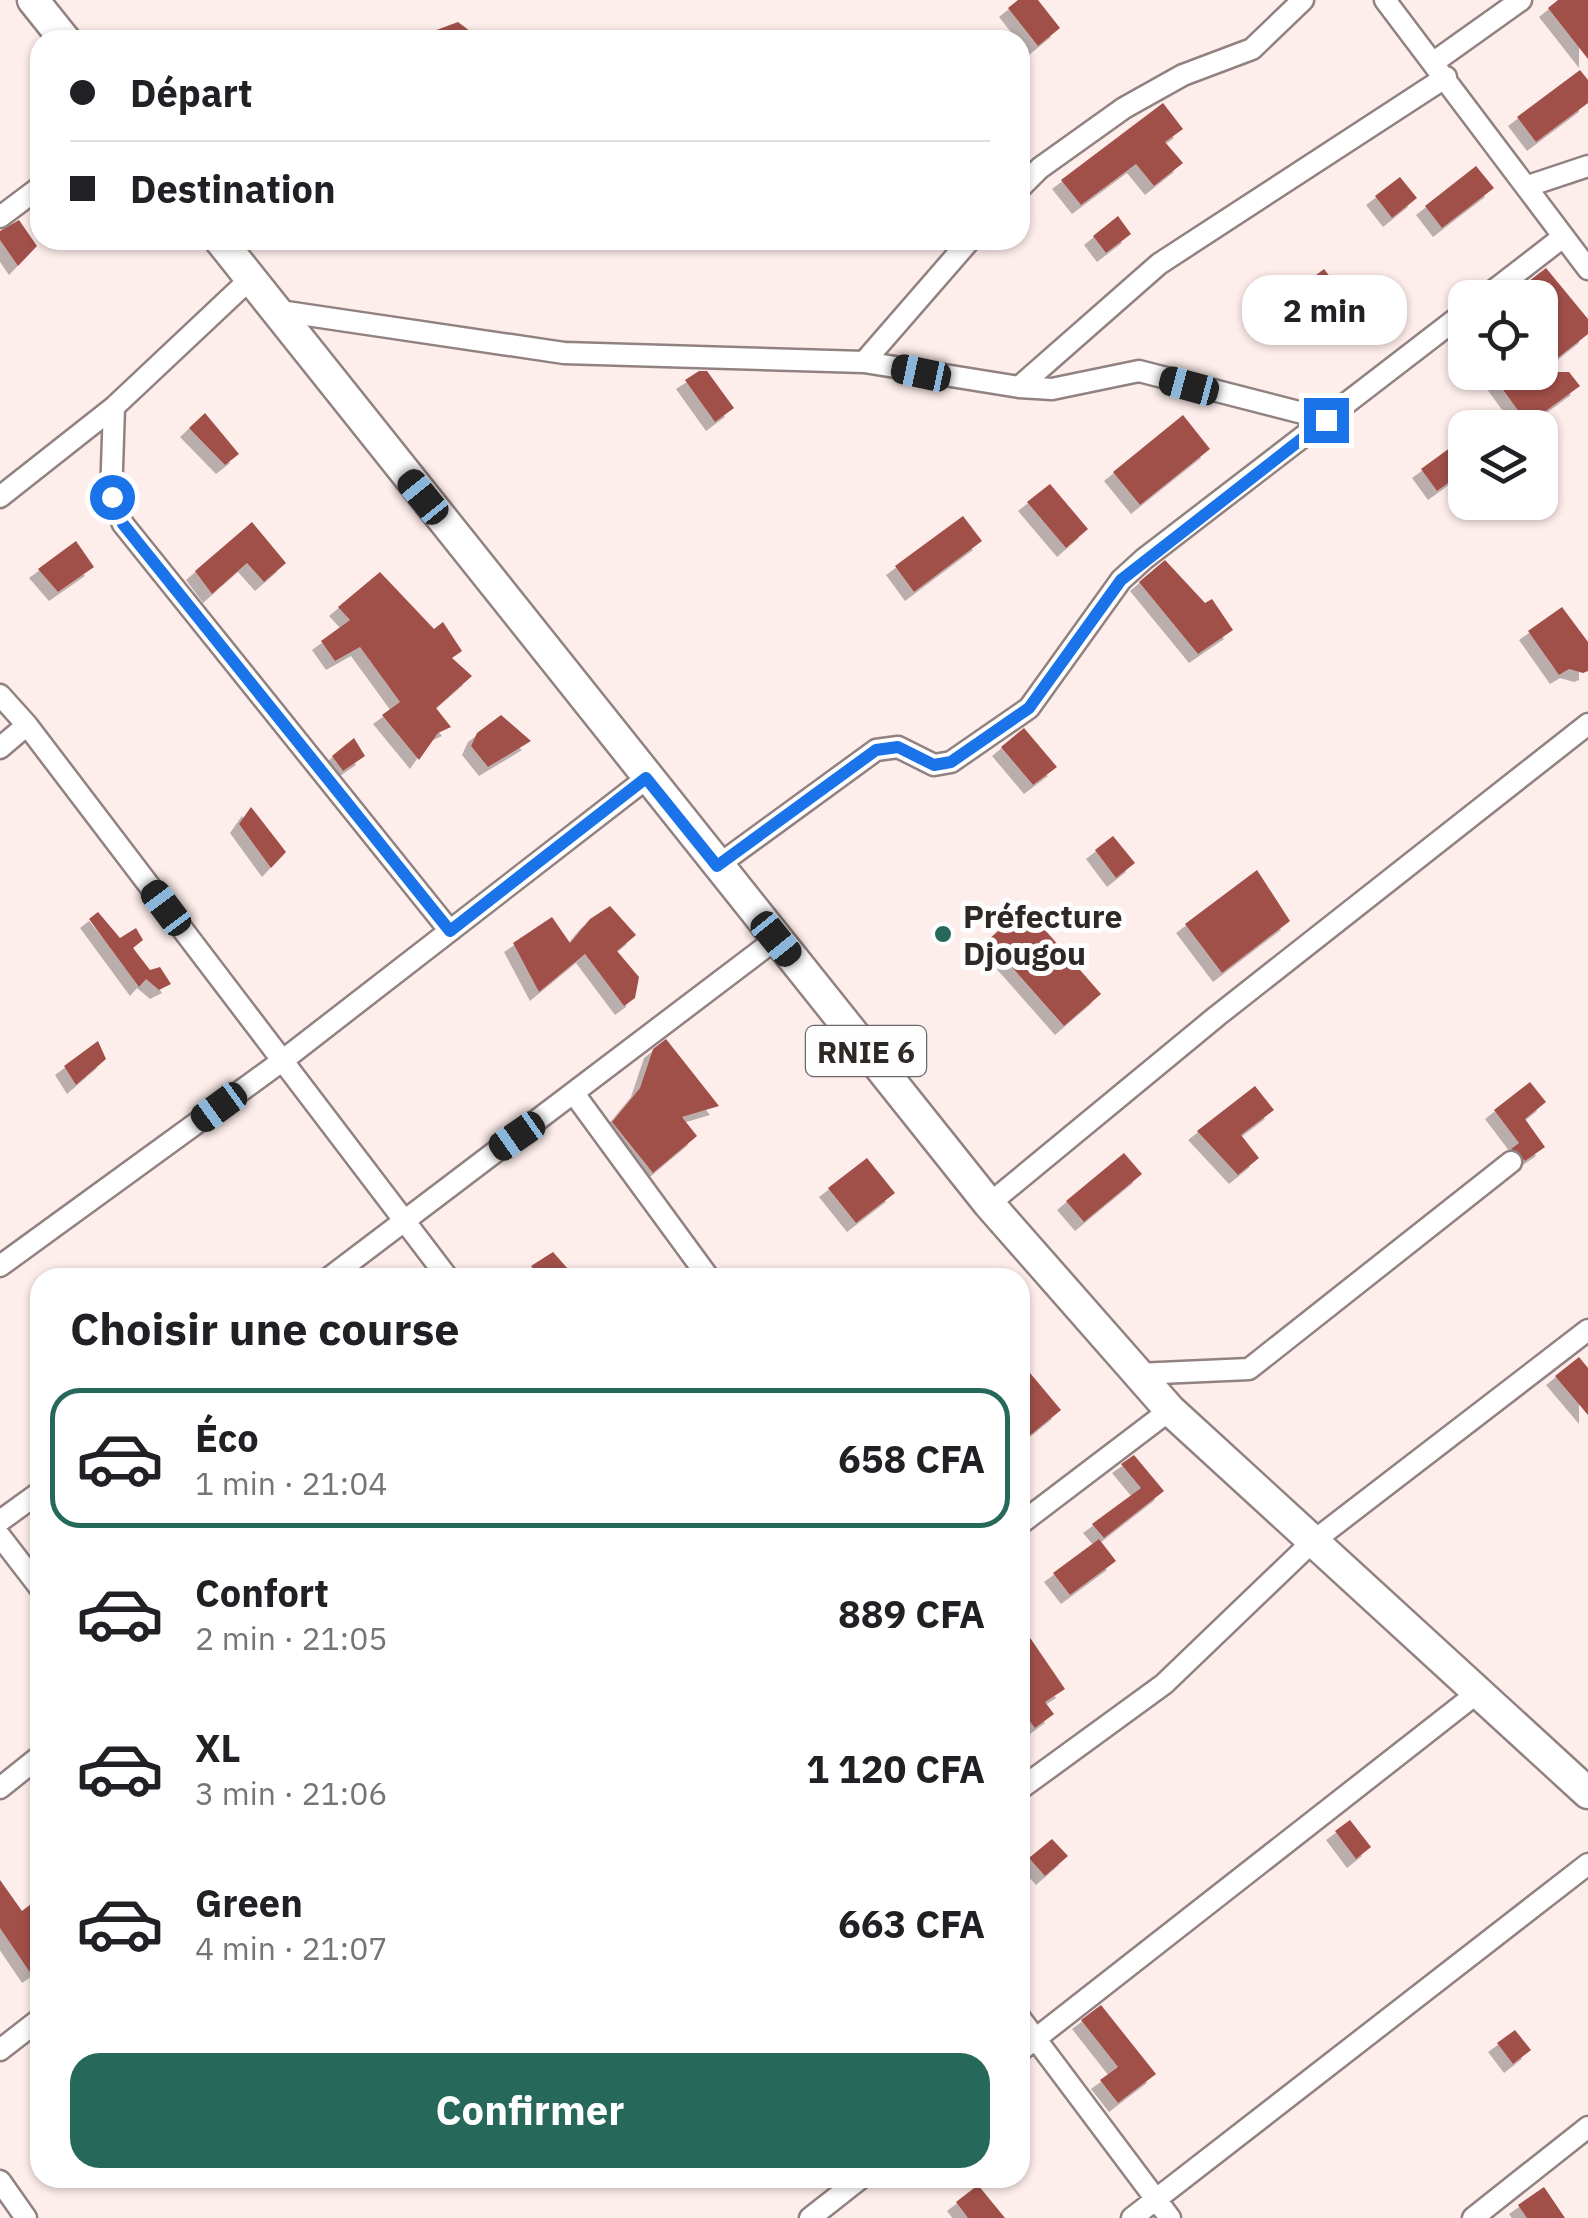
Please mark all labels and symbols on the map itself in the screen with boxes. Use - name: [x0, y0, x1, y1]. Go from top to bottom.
- callout: 2 min: [1244, 275, 1408, 345]
- car: [889, 352, 953, 394]
- car: [1156, 364, 1222, 408]
- route end: [1304, 398, 1349, 443]
- car: [392, 464, 454, 530]
- route start: [90, 475, 135, 520]
- car: [136, 875, 196, 941]
- place label: Préfecture Djougou: [963, 895, 1122, 974]
- car: [745, 906, 807, 972]
- marker: Préfecture Djougou: [932, 923, 954, 945]
- road number: RNIE 6: [806, 1026, 926, 1076]
- car: [186, 1077, 252, 1137]
- car: [484, 1107, 550, 1165]

